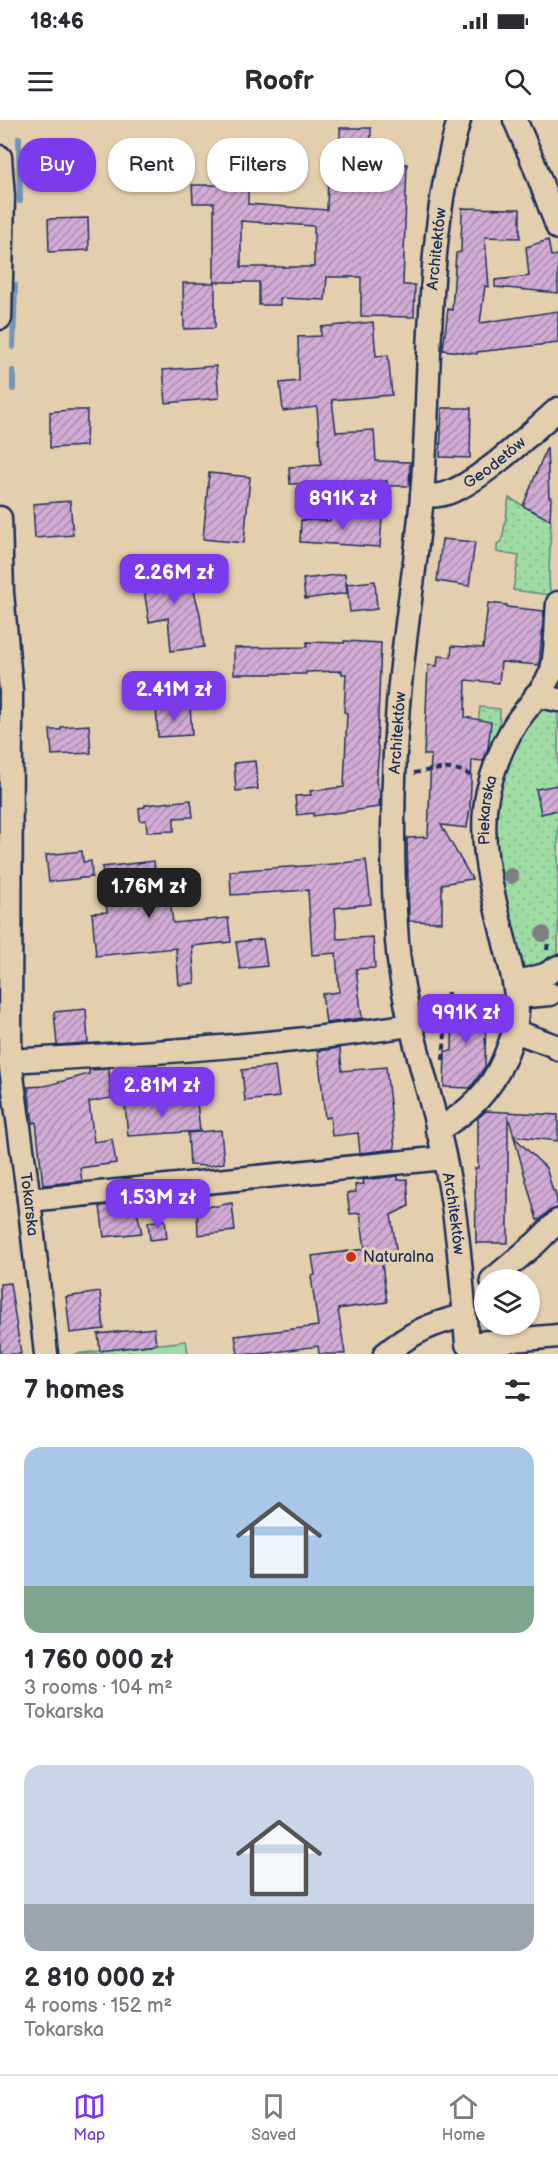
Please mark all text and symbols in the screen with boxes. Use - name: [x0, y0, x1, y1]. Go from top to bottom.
- text: 18:46: [30, 8, 84, 35]
- icon: menu: [24, 65, 57, 98]
- text: Roofr: [244, 65, 314, 97]
- icon: search: [501, 65, 534, 98]
- chip: Buy: [18, 138, 96, 192]
- chip: Rent: [108, 138, 195, 192]
- chip: Filters: [207, 138, 308, 192]
- chip: New: [320, 138, 404, 192]
- street label: Architektów: [423, 207, 451, 291]
- street label: Geodetów: [460, 433, 530, 493]
- pin: 891K zł: [288, 480, 398, 531]
- text: 891K zł: [309, 487, 377, 511]
- pin: 2.26M zł: [112, 554, 236, 605]
- text: 2.26M zł: [134, 561, 214, 585]
- pin: 2.41M zł: [112, 671, 236, 722]
- text: 2.41M zł: [136, 678, 212, 702]
- street label: Architektów: [386, 691, 410, 775]
- street label: Piekarska: [475, 773, 501, 846]
- pin: 1.76M zł: [87, 868, 211, 919]
- text: 1.76M zł: [111, 875, 187, 899]
- pin: 991K zł: [411, 994, 521, 1045]
- text: 991K zł: [432, 1001, 500, 1025]
- pin: 2.81M zł: [100, 1067, 224, 1118]
- text: 2.81M zł: [124, 1074, 200, 1098]
- street label: Tokarska: [16, 1171, 42, 1237]
- street label: Architektów: [438, 1171, 469, 1256]
- pin: 1.53M zł: [96, 1179, 220, 1230]
- text: 1.53M zł: [120, 1186, 196, 1210]
- place label: Naturalna: [363, 1248, 434, 1267]
- marker: Naturalna: [344, 1250, 358, 1264]
- map controls: [474, 1269, 540, 1335]
- button: layers: [474, 1269, 540, 1335]
- icon: filters: [501, 1374, 534, 1407]
- text: 7 homes: [24, 1375, 124, 1406]
- icon: home: [225, 1486, 333, 1594]
- text: 1 760 000 zł: [24, 1645, 173, 1676]
- text: 3 rooms · 104 m²: [24, 1676, 173, 1700]
- text: Tokarska: [24, 1700, 104, 1724]
- icon: home: [225, 1804, 333, 1912]
- text: 2 810 000 zł: [24, 1963, 175, 1994]
- text: 4 rooms · 152 m²: [24, 1994, 172, 2018]
- text: Tokarska: [24, 2018, 104, 2042]
- tab: Map: [73, 2090, 106, 2145]
- tab: Saved: [251, 2090, 296, 2145]
- tab: Home: [442, 2090, 485, 2145]

